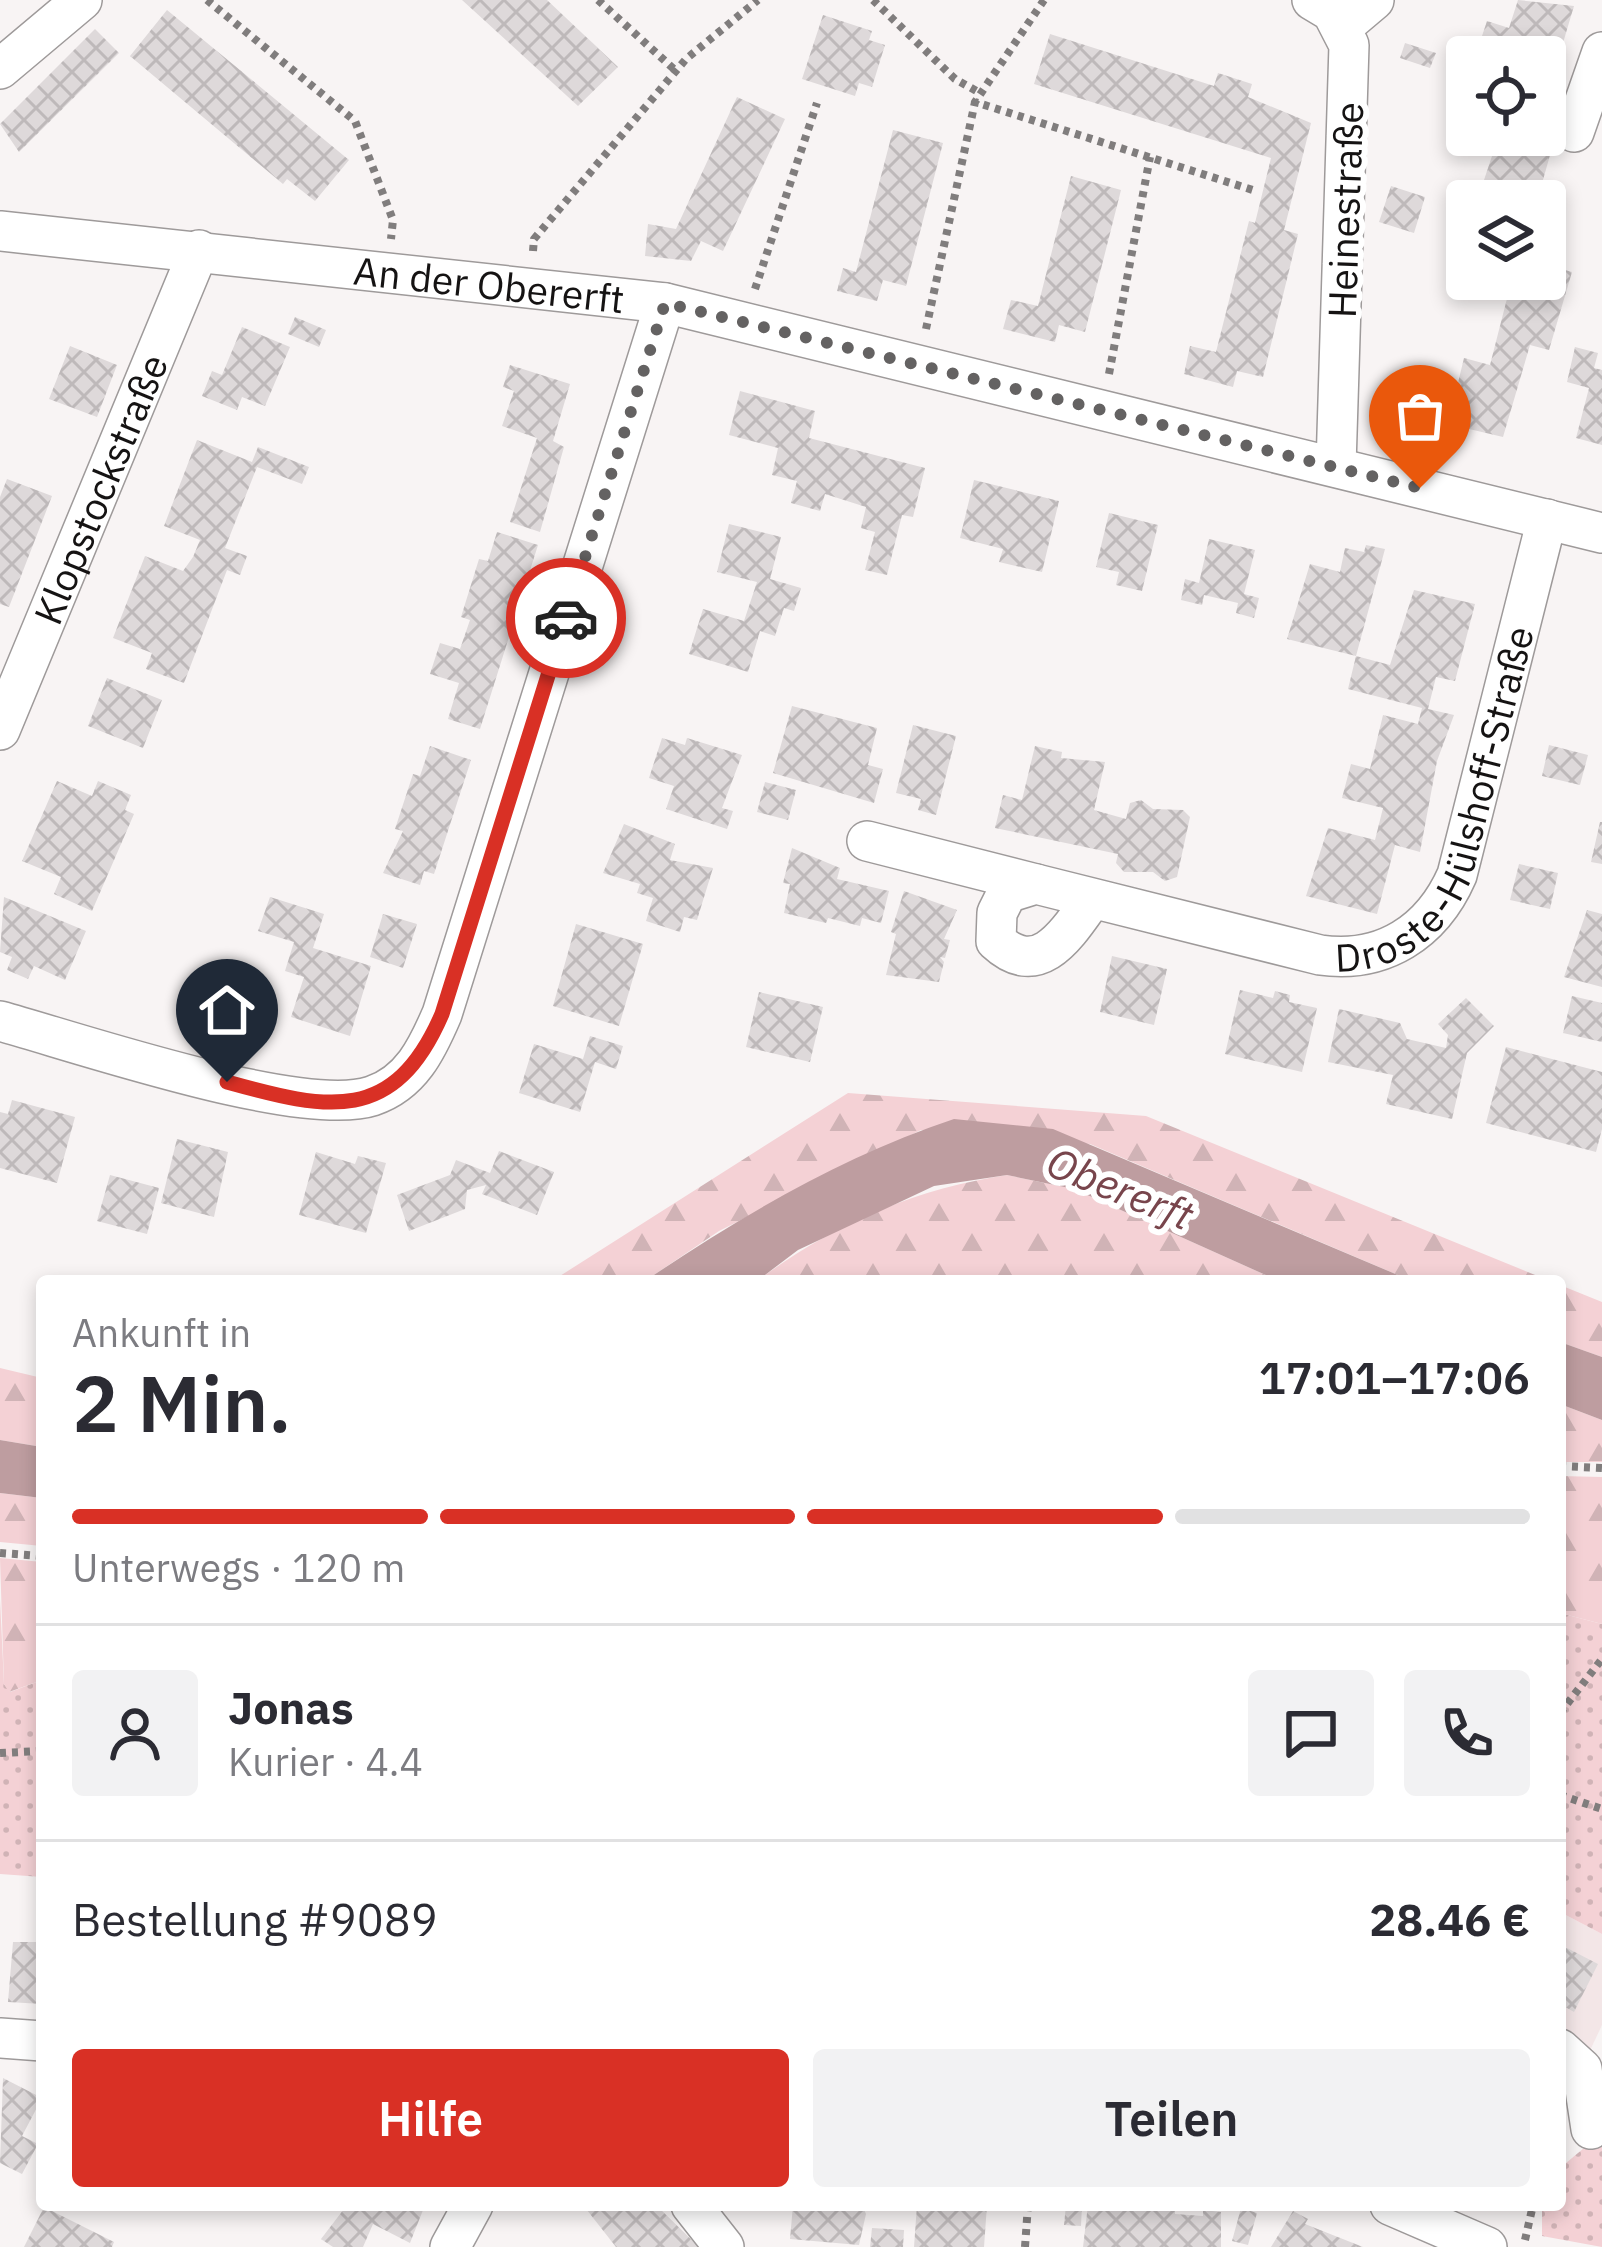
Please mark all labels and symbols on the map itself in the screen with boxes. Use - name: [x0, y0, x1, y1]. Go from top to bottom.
- street label: Heinestraße: [1316, 101, 1374, 319]
- street label: An der Obererft: [351, 244, 627, 324]
- street label: Klopstockstraße: [21, 346, 179, 631]
- pin: [1369, 365, 1471, 488]
- courier: [506, 558, 626, 678]
- street label: Droste-Hülshoff-Straße: [1333, 621, 1544, 982]
- pin: [176, 959, 278, 1082]
- water label: Obererft: [1039, 1134, 1202, 1243]

